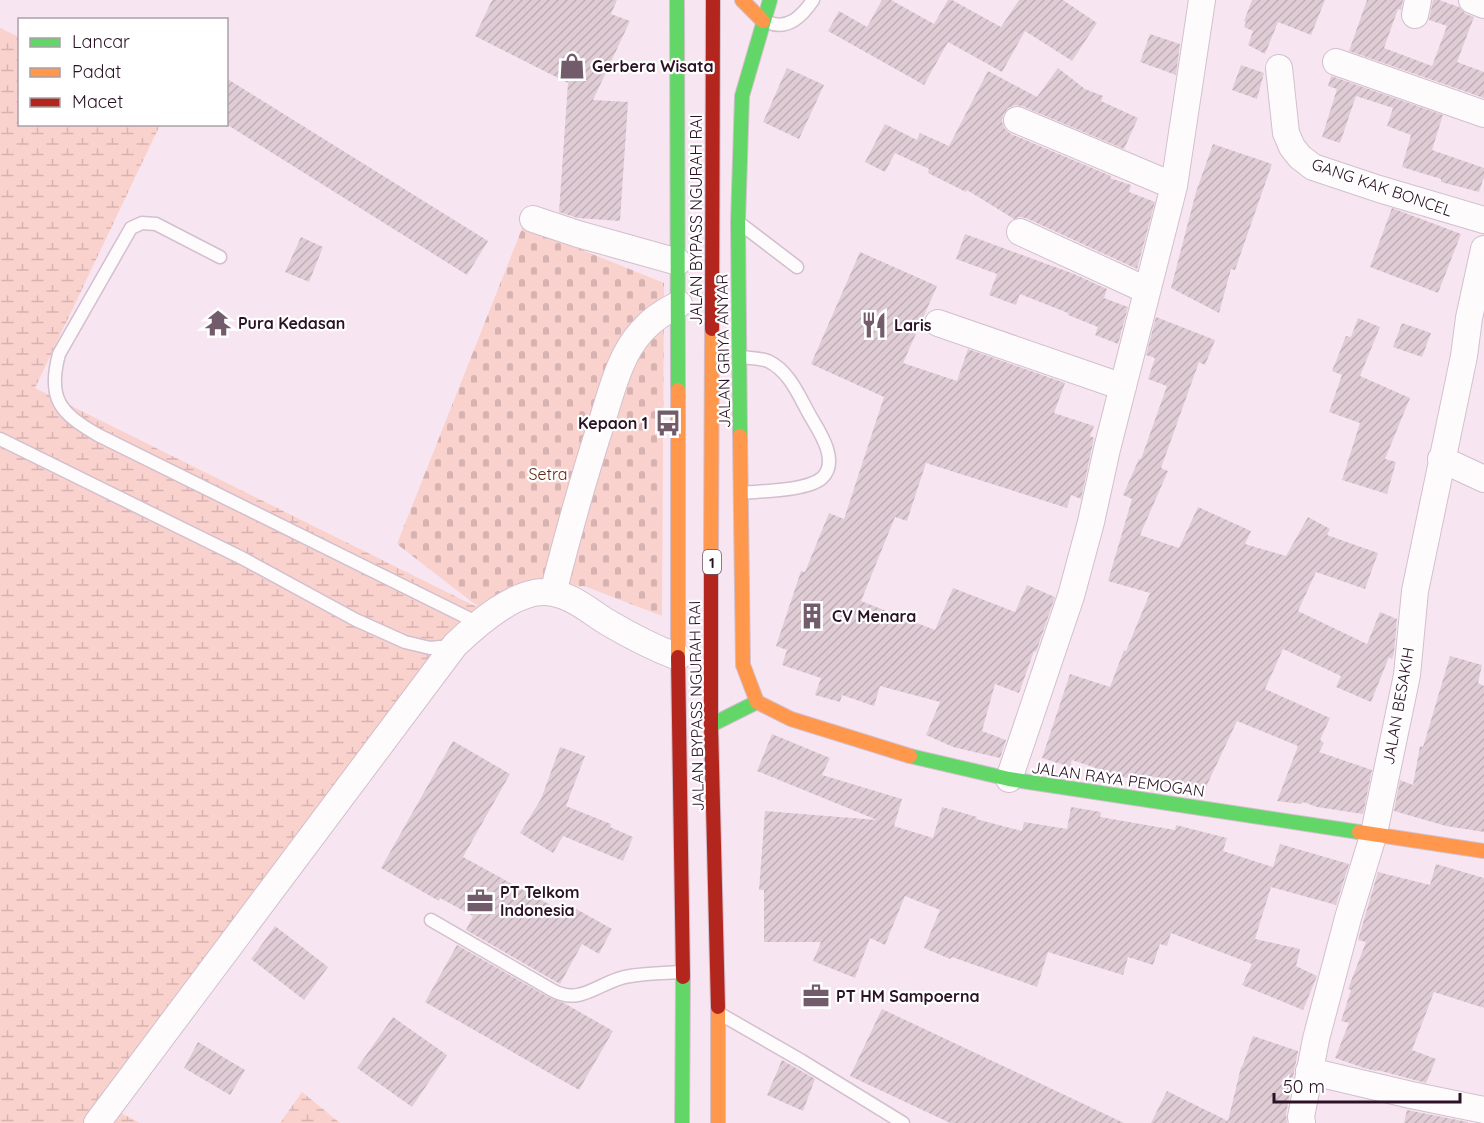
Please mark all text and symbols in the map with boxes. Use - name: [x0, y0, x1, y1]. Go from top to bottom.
- legend: [18, 18, 228, 126]
- text: Lancar: [72, 30, 130, 53]
- shop icon: Gerbera Wisata: [557, 51, 587, 81]
- place label: Gerbera Wisata: [592, 56, 714, 76]
- text: Padat: [72, 60, 121, 83]
- text: Macet: [72, 90, 123, 113]
- street label: JALAN BYPASS NGURAH RAI: [686, 115, 706, 325]
- street label: GANG KAK BONCEL: [1309, 154, 1455, 221]
- street label: JALAN GRIYA ANYAR: [712, 274, 734, 428]
- temple icon: Pura Kedasan: [203, 308, 233, 338]
- restaurant icon: Laris: [859, 310, 889, 340]
- place label: Pura Kedasan: [238, 313, 345, 333]
- place label: Laris: [894, 315, 932, 335]
- bus stop icon: Kepaon 1: [653, 408, 683, 438]
- place label: Kepaon 1: [578, 413, 648, 433]
- park label: Setra: [528, 464, 568, 484]
- road number: 1: [703, 550, 721, 574]
- street label: JALAN BYPASS NGURAH RAI: [684, 600, 708, 812]
- building icon: CV Menara: [797, 601, 827, 631]
- place label: CV Menara: [832, 606, 916, 626]
- street label: JALAN BESAKIH: [1378, 646, 1418, 766]
- street label: JALAN RAYA PEMOGAN: [1030, 757, 1206, 801]
- place label: PT Telkom Indonesia: [500, 882, 580, 920]
- office icon: PT Telkom Indonesia: [465, 886, 495, 916]
- office icon: PT HM Sampoerna: [801, 981, 831, 1011]
- place label: PT HM Sampoerna: [836, 986, 980, 1006]
- scale bar: [1274, 1066, 1460, 1104]
- text: 50 m: [1283, 1075, 1325, 1098]

